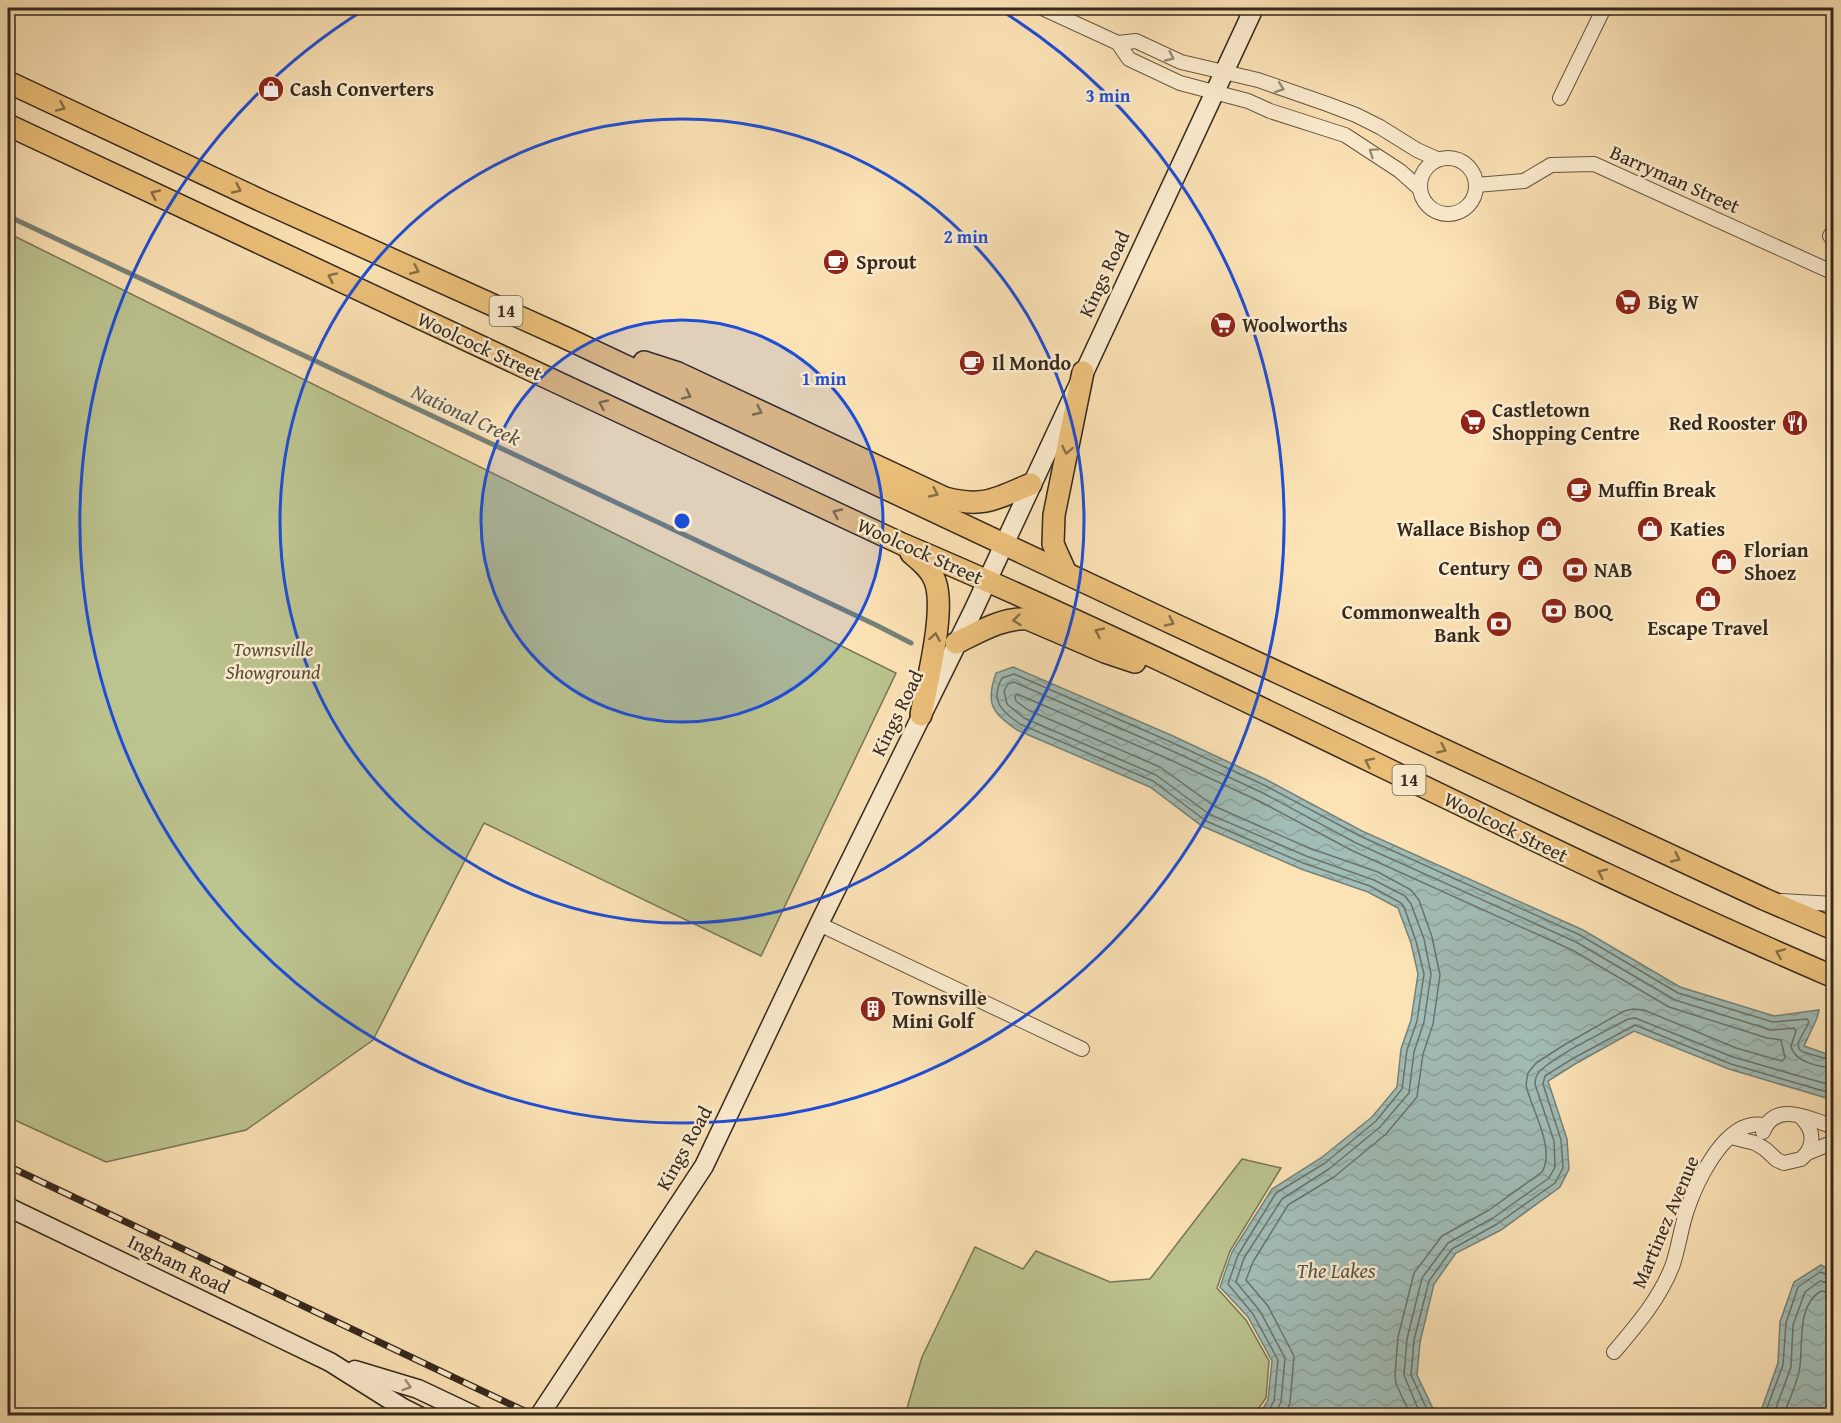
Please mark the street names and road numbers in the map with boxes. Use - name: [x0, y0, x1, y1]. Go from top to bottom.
- street label: Barryman Street: [1606, 137, 1745, 220]
- street label: Kings Road: [1071, 225, 1136, 322]
- road number: 14: [490, 296, 522, 326]
- street label: Woolcock Street: [413, 304, 548, 387]
- street label: Woolcock Street: [853, 510, 988, 591]
- street label: Kings Road: [863, 664, 930, 761]
- road number: 14: [1392, 765, 1426, 795]
- street label: Woolcock Street: [1439, 784, 1573, 869]
- street label: Kings Road: [648, 1100, 719, 1195]
- street label: Martinez Avenue: [1623, 1151, 1706, 1293]
- street label: Ingham Road: [123, 1226, 236, 1301]

